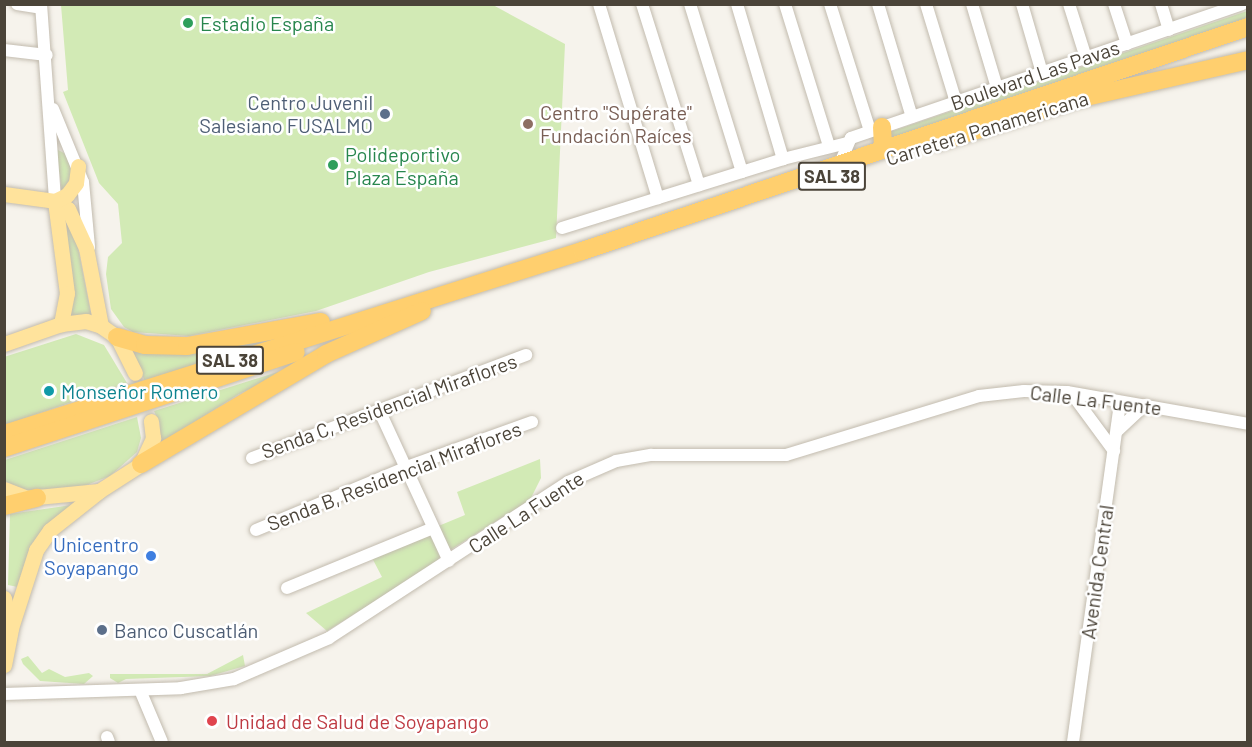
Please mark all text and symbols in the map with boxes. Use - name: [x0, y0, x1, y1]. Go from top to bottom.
- place label: Estadio España: [200, 11, 334, 35]
- marker: Estadio España: [181, 16, 195, 30]
- street label: Boulevard Las Pavas: [947, 35, 1123, 115]
- street label: Carretera Panamericana: [883, 86, 1091, 170]
- place label: Centro Juvenil Salesiano FUSALMO: [199, 90, 373, 137]
- place label: Centro "Supérate" Fundación Raíces: [540, 100, 692, 147]
- marker: Centro Juvenil Salesiano FUSALMO: [378, 107, 392, 121]
- marker: Centro "Supérate" Fundación Raíces: [521, 117, 535, 131]
- place label: Polideportivo Plaza España: [345, 142, 460, 189]
- marker: Polideportivo Plaza España: [326, 158, 340, 172]
- road number: SAL 38: [798, 161, 866, 191]
- road number: SAL 38: [196, 345, 264, 375]
- street label: Senda C, Residencial Miraflores: [258, 349, 520, 463]
- place label: Monseñor Romero: [61, 379, 218, 403]
- street label: Calle La Fuente: [1029, 380, 1163, 420]
- marker: Monseñor Romero: [42, 384, 56, 398]
- street label: Senda B, Residencial Miraflores: [264, 416, 524, 536]
- street label: Calle La Fuente: [464, 466, 588, 558]
- street label: Avenida Central: [1076, 503, 1118, 641]
- place label: Unicentro Soyapango: [44, 532, 139, 579]
- marker: Unicentro Soyapango: [144, 549, 158, 563]
- place label: Banco Cuscatlán: [114, 618, 258, 642]
- marker: Banco Cuscatlán: [95, 623, 109, 637]
- place label: Unidad de Salud de Soyapango: [226, 709, 489, 733]
- marker: Unidad de Salud de Soyapango: [203, 712, 221, 730]

